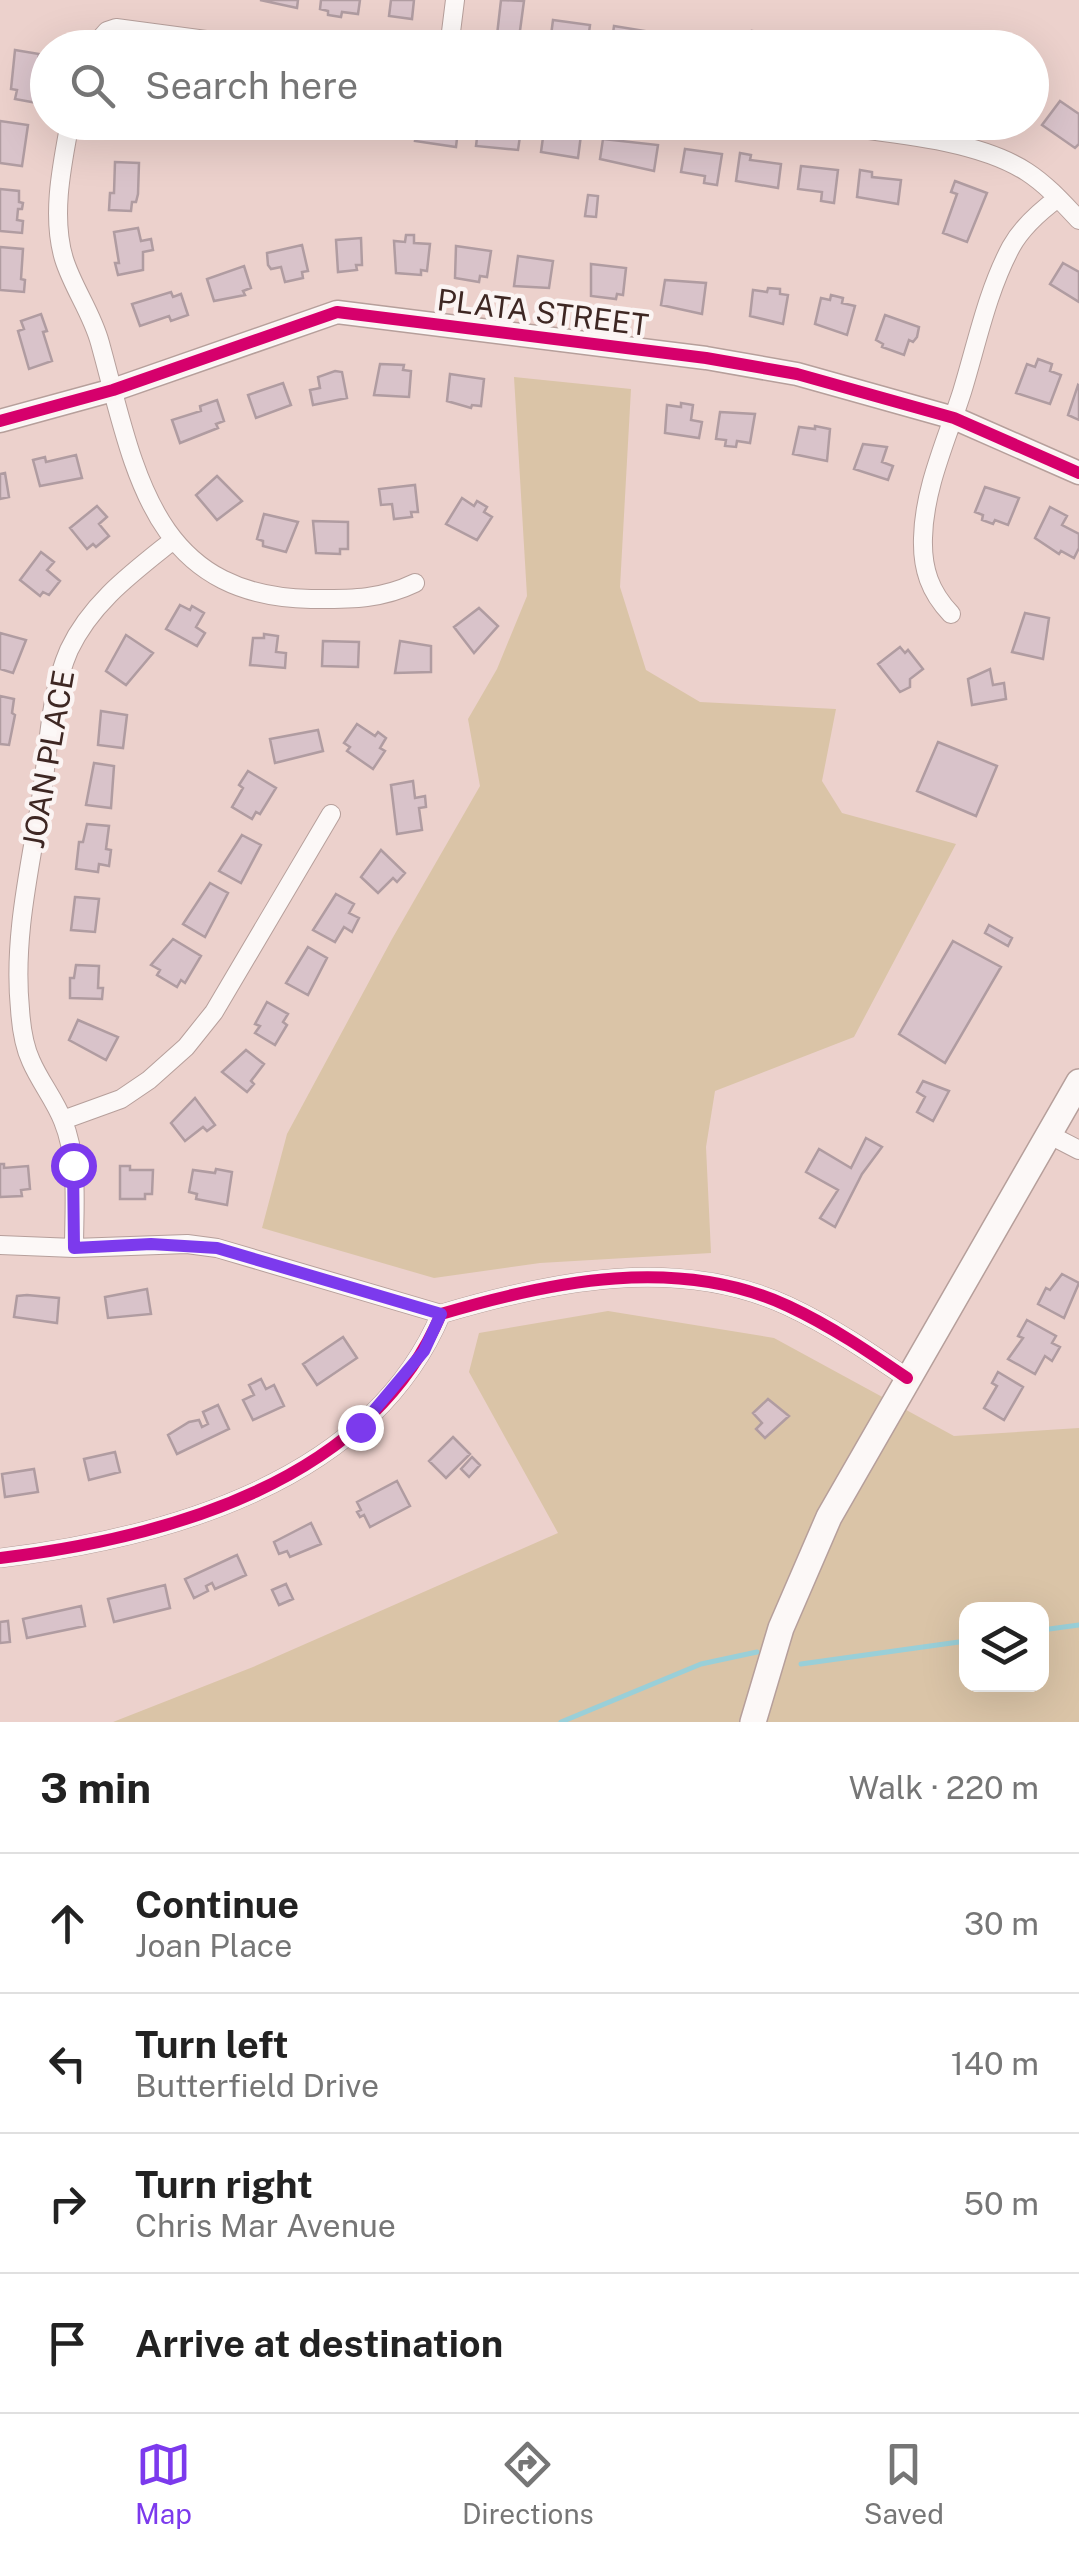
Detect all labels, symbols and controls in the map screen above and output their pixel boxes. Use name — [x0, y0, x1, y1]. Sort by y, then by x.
search box — [30, 30, 1049, 140]
icon: search — [65, 58, 120, 113]
text: Search here — [145, 63, 358, 108]
street label: PLATA STREET — [435, 281, 651, 343]
street label: JOAN PLACE — [15, 667, 81, 851]
route start — [51, 1143, 97, 1189]
route end — [338, 1405, 384, 1451]
map controls — [959, 1602, 1049, 1692]
button: layers — [959, 1602, 1049, 1692]
text: 3 min — [40, 1763, 151, 1812]
text: Walk · 220 m — [849, 1769, 1039, 1806]
text: Continue — [135, 1882, 299, 1927]
icon: ahead — [40, 1896, 95, 1951]
text: 30 m — [964, 1905, 1039, 1942]
text: Joan Place — [135, 1927, 292, 1964]
text: Turn left — [135, 2022, 289, 2067]
icon: left — [40, 2036, 95, 2091]
text: 140 m — [951, 2045, 1039, 2082]
text: Butterfield Drive — [135, 2067, 379, 2104]
text: Turn right — [135, 2162, 313, 2207]
icon: right — [40, 2176, 95, 2231]
text: 50 m — [963, 2185, 1039, 2222]
text: Chris Mar Avenue — [135, 2207, 396, 2244]
icon: arrive — [40, 2316, 95, 2371]
text: Arrive at destination — [135, 2321, 503, 2366]
tab: Map — [135, 2437, 192, 2530]
tab: Directions — [462, 2437, 594, 2530]
tab: Saved — [864, 2437, 944, 2530]

